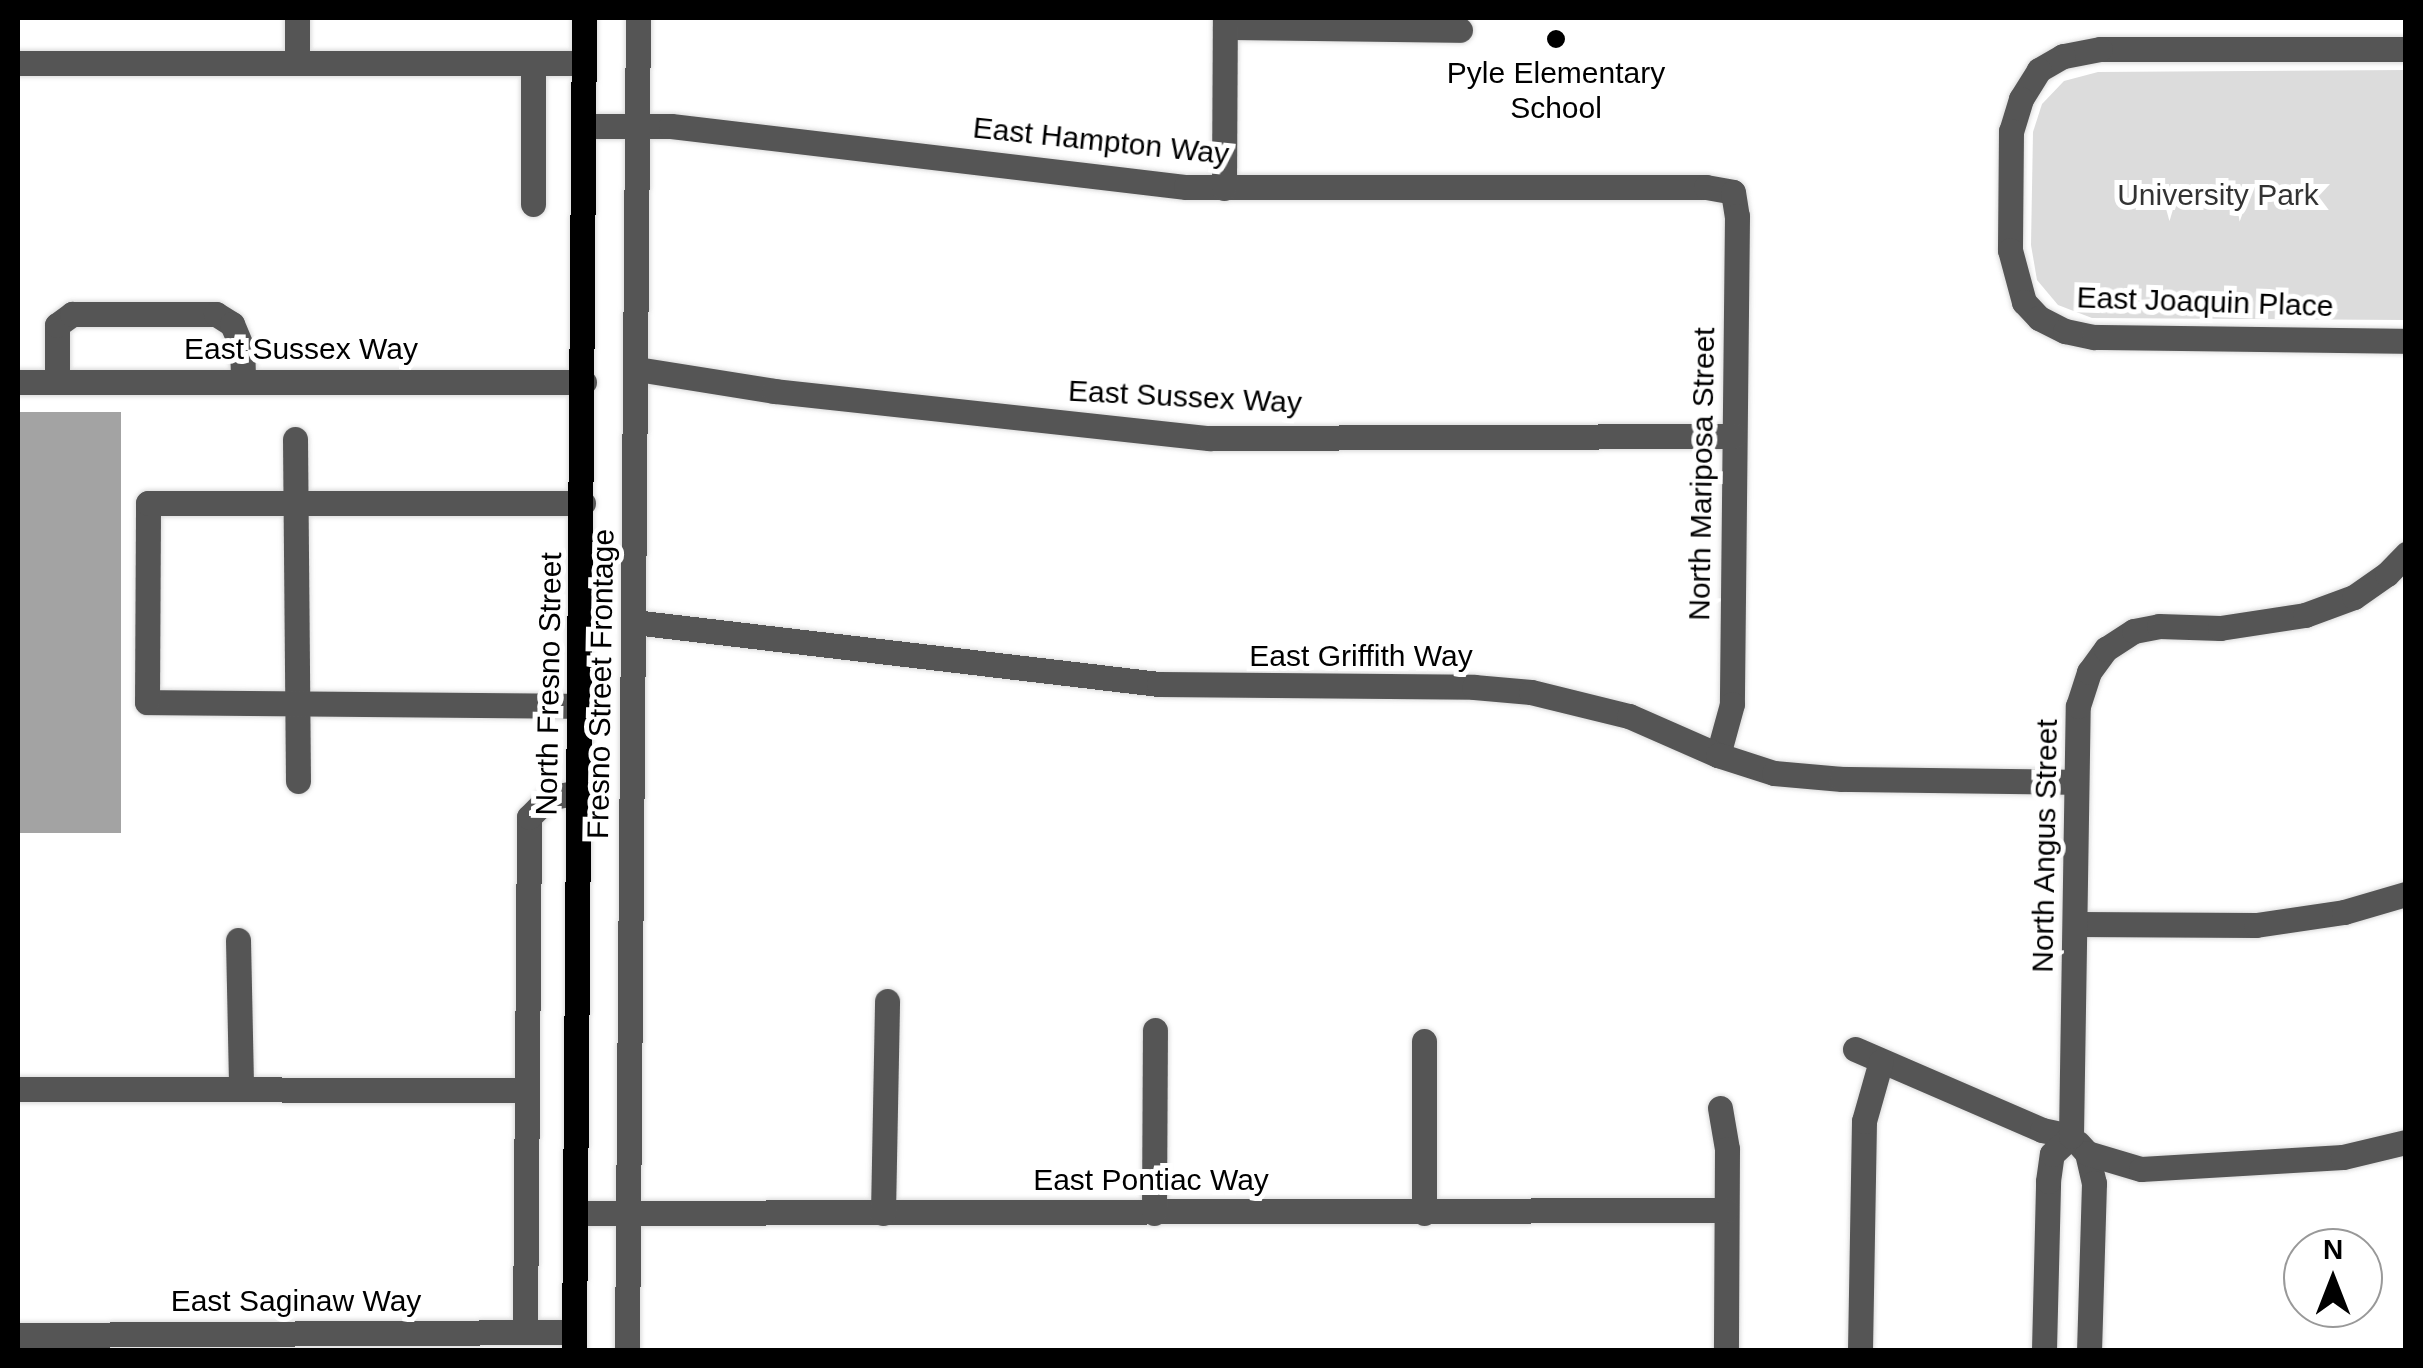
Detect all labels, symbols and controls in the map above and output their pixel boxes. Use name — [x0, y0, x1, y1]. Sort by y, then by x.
marker: Pyle Elementary School — [1545, 28, 1567, 50]
place label: Pyle Elementary School — [1447, 55, 1665, 126]
street label: East Hampton Way — [971, 110, 1231, 172]
park label: University Park — [2117, 177, 2319, 213]
street label: East Joaquin Place — [2076, 280, 2334, 324]
street label: North Mariposa Street — [1681, 327, 1723, 621]
street label: East Sussex Way — [184, 331, 418, 367]
street label: East Sussex Way — [1067, 373, 1303, 421]
street label: Fresno Street Frontage — [580, 529, 622, 839]
street label: North Fresno Street — [529, 552, 569, 816]
street label: East Griffith Way — [1249, 638, 1473, 674]
street label: North Angus Street — [2025, 718, 2065, 974]
street label: East Pontiac Way — [1033, 1162, 1269, 1198]
north arrow — [2283, 1228, 2383, 1328]
text: N — [2323, 1234, 2343, 1265]
street label: East Saginaw Way — [171, 1283, 421, 1319]

